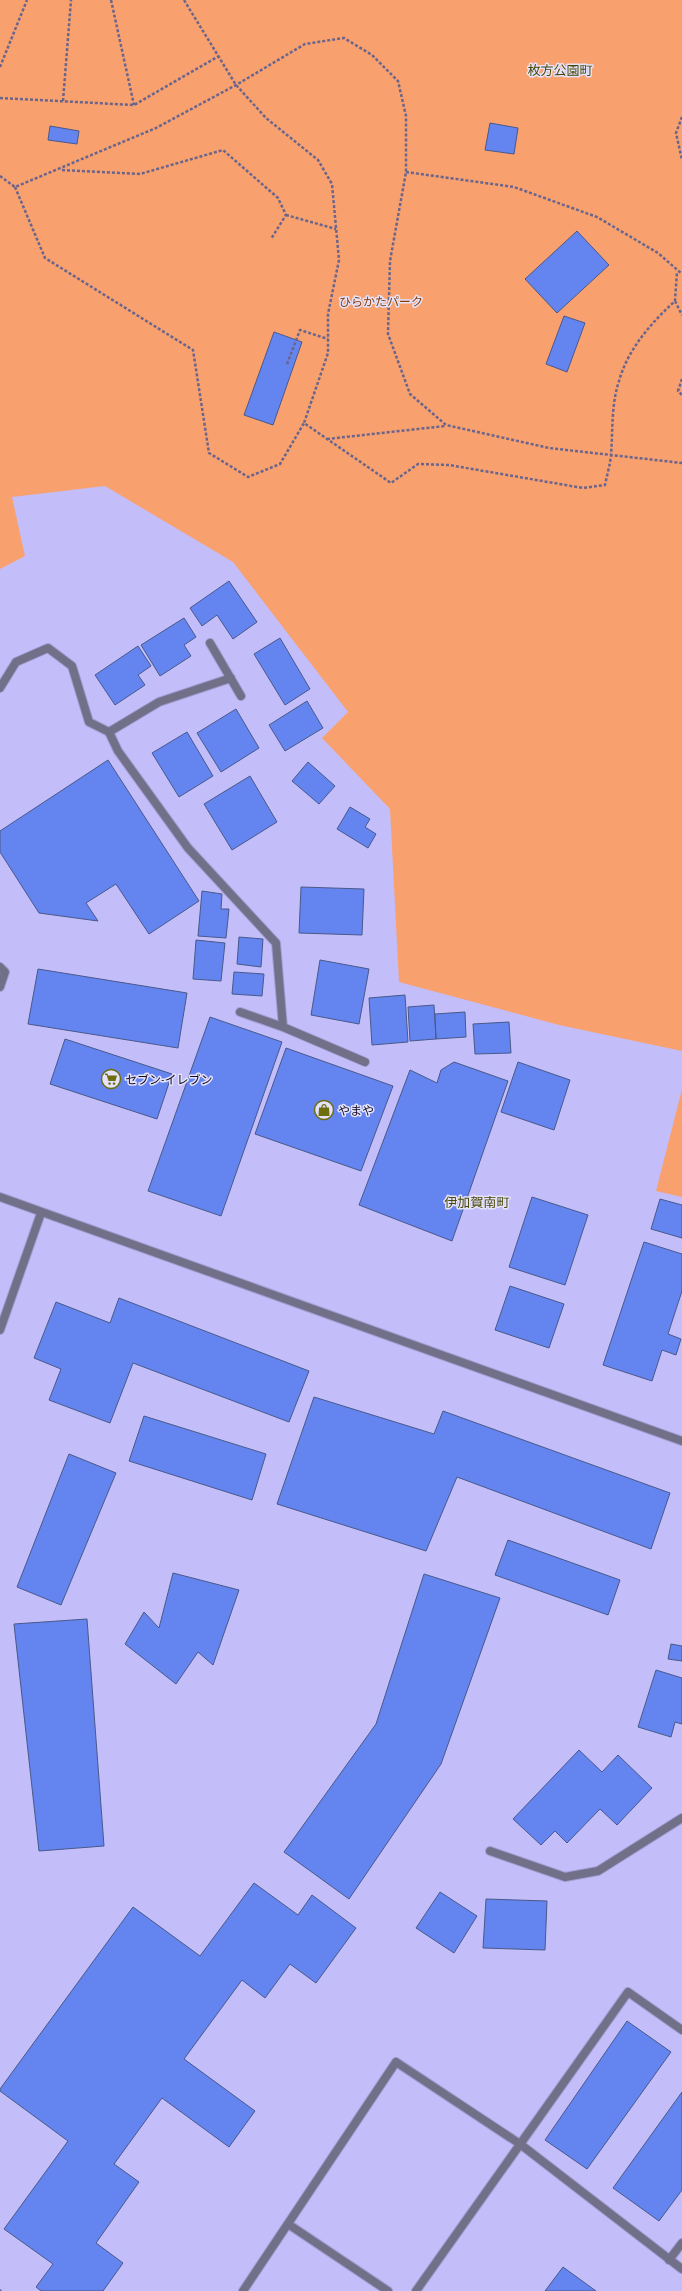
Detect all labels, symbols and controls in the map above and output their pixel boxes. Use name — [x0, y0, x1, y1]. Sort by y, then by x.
district label: 枚方公園町 — [527, 62, 593, 79]
park label: ひらかたパーク — [339, 294, 423, 309]
supermarket icon: セブン-イレブン — [100, 1068, 122, 1090]
place label: セブン-イレブン — [125, 1072, 213, 1087]
shop icon: やまや — [313, 1099, 335, 1121]
place label: やまや — [338, 1103, 374, 1118]
district label: 伊加賀南町 — [444, 1194, 510, 1211]

